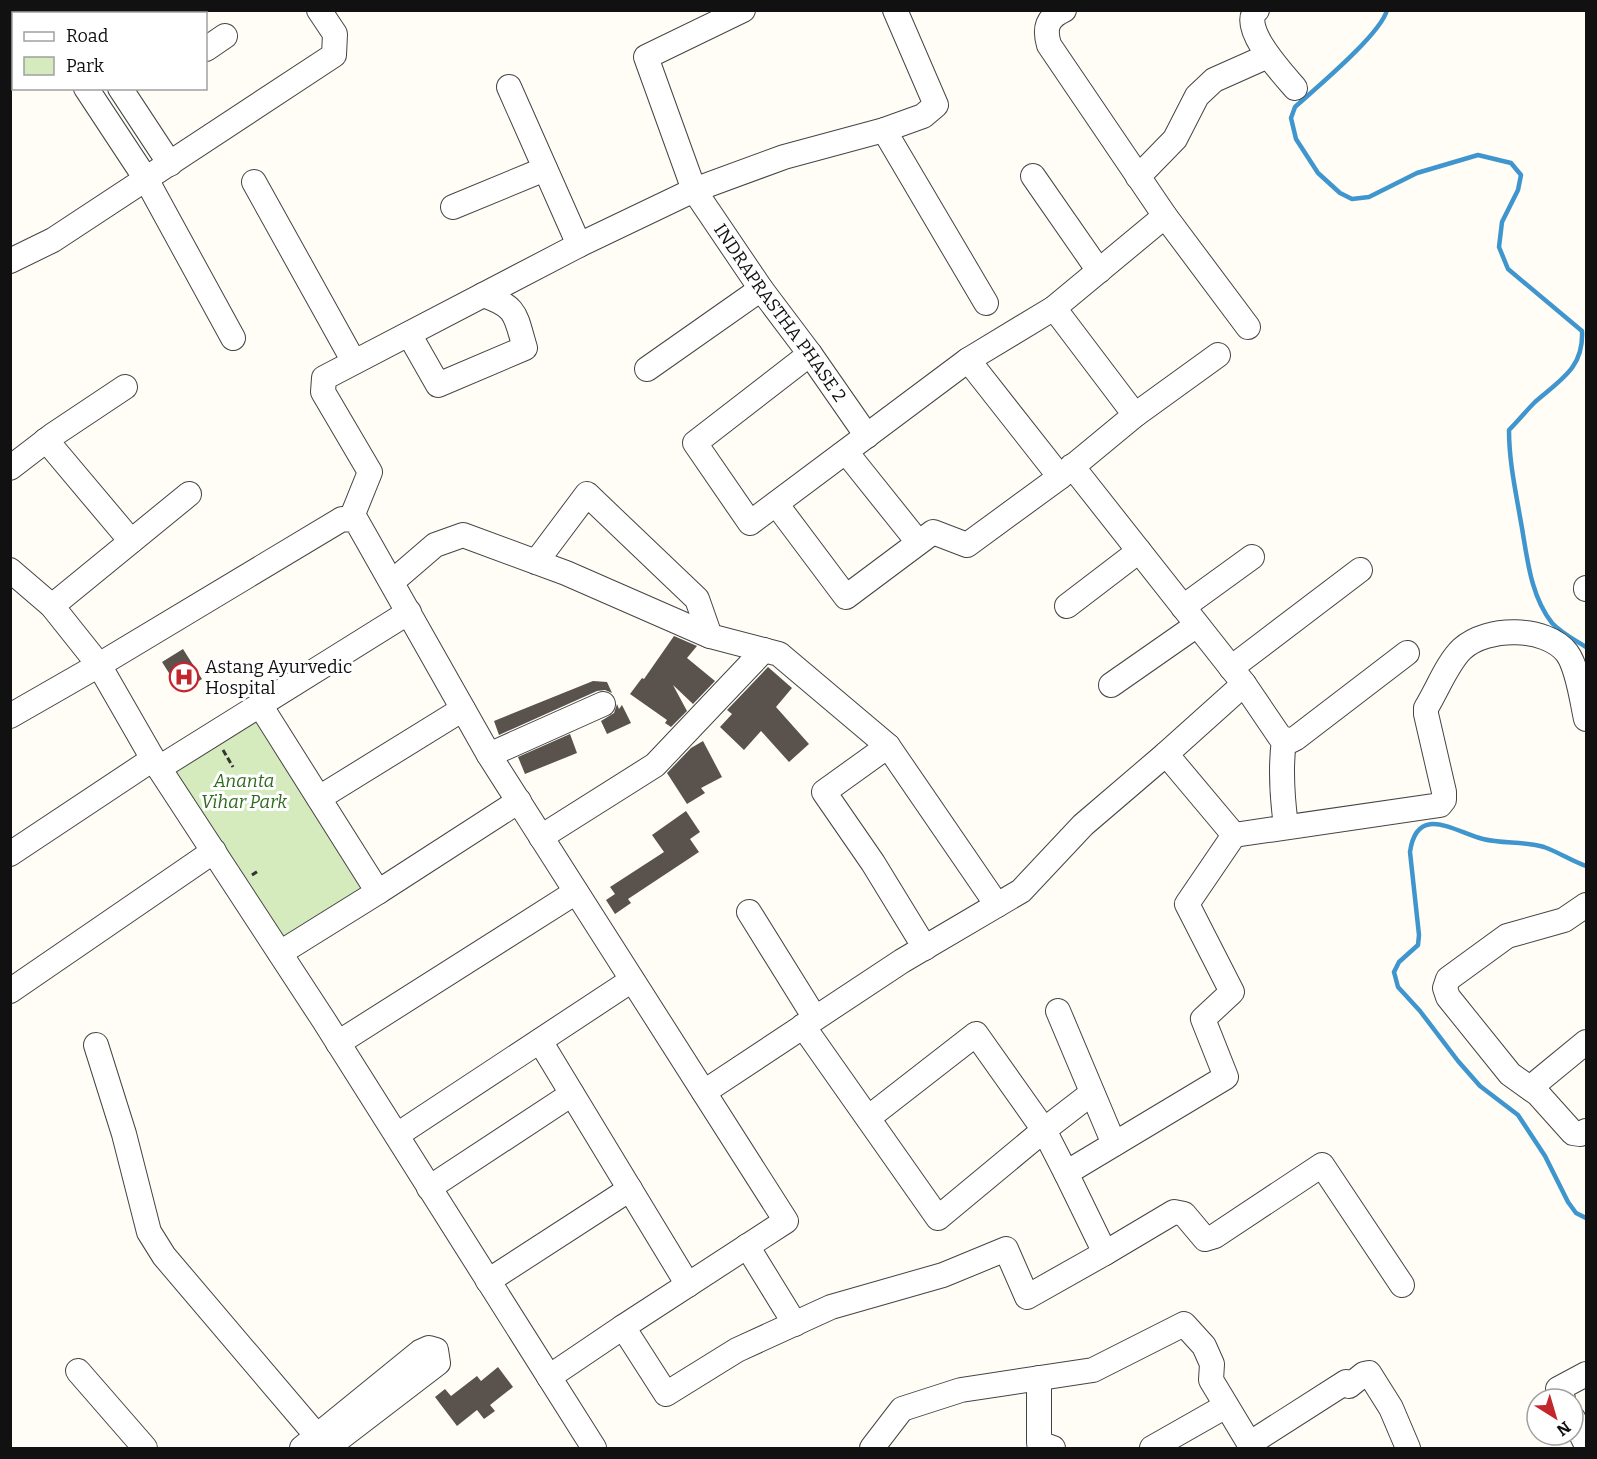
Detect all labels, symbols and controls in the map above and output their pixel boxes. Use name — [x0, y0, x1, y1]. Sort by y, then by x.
legend — [12, 12, 207, 90]
text: Road — [66, 25, 109, 47]
text: Park — [66, 55, 105, 77]
street label: INDRAPRASTHA PHASE 2 — [709, 219, 851, 406]
place label: Astang Ayurvedic Hospital — [205, 656, 352, 699]
hospital icon: Astang Ayurvedic Hospital — [168, 661, 200, 693]
park label: Ananta Vihar Park — [201, 770, 287, 813]
north arrow — [1525, 1387, 1585, 1447]
text: N — [1553, 1417, 1574, 1440]

